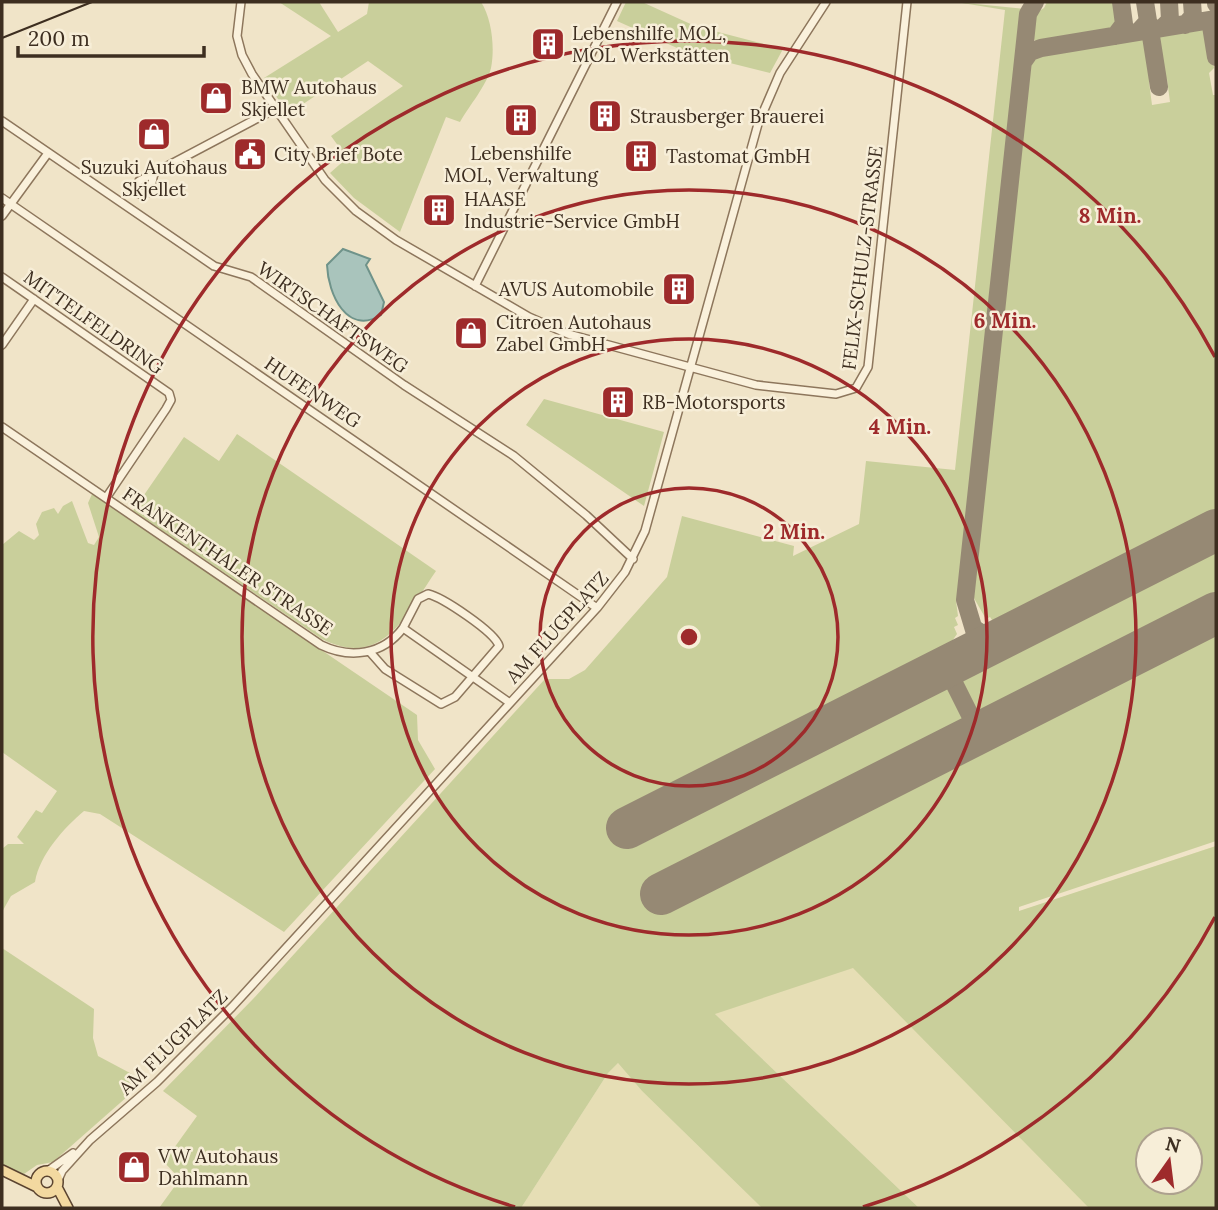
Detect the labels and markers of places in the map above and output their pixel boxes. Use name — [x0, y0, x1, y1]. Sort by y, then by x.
place label: Lebenshilfe MOL, MOL Werkstätten — [572, 21, 730, 67]
building icon: Lebenshilfe MOL, MOL Werkstätten — [529, 25, 567, 63]
place label: BMW Autohaus Skjellet — [241, 75, 377, 121]
shop icon: BMW Autohaus Skjellet — [197, 79, 235, 117]
building icon: Strausberger Brauerei — [586, 97, 624, 135]
building icon: Lebenshilfe MOL, Verwaltung — [502, 101, 540, 139]
place label: Strausberger Brauerei — [630, 104, 824, 128]
shop icon: Suzuki Autohaus Skjellet — [135, 115, 173, 153]
public building icon: City Brief Bote — [231, 135, 269, 173]
building icon: Tastomat GmbH — [622, 137, 660, 175]
place label: Lebenshilfe MOL, Verwaltung — [444, 141, 599, 187]
place label: City Brief Bote — [274, 142, 403, 166]
place label: Tastomat GmbH — [666, 144, 811, 168]
place label: Suzuki Autohaus Skjellet — [81, 155, 227, 201]
place label: HAASE Industrie-Service GmbH — [464, 187, 680, 233]
building icon: HAASE Industrie-Service GmbH — [420, 191, 458, 229]
building icon: AVUS Automobile — [660, 270, 698, 308]
place label: AVUS Automobile — [498, 277, 654, 301]
place label: Citroen Autohaus Zabel GmbH — [496, 310, 651, 356]
shop icon: Citroen Autohaus Zabel GmbH — [452, 314, 490, 352]
building icon: RB-Motorsports — [599, 383, 637, 421]
place label: RB-Motorsports — [642, 390, 786, 414]
centre of rings — [677, 625, 701, 649]
place label: VW Autohaus Dahlmann — [157, 1144, 278, 1190]
shop icon: VW Autohaus Dahlmann — [115, 1148, 153, 1186]

